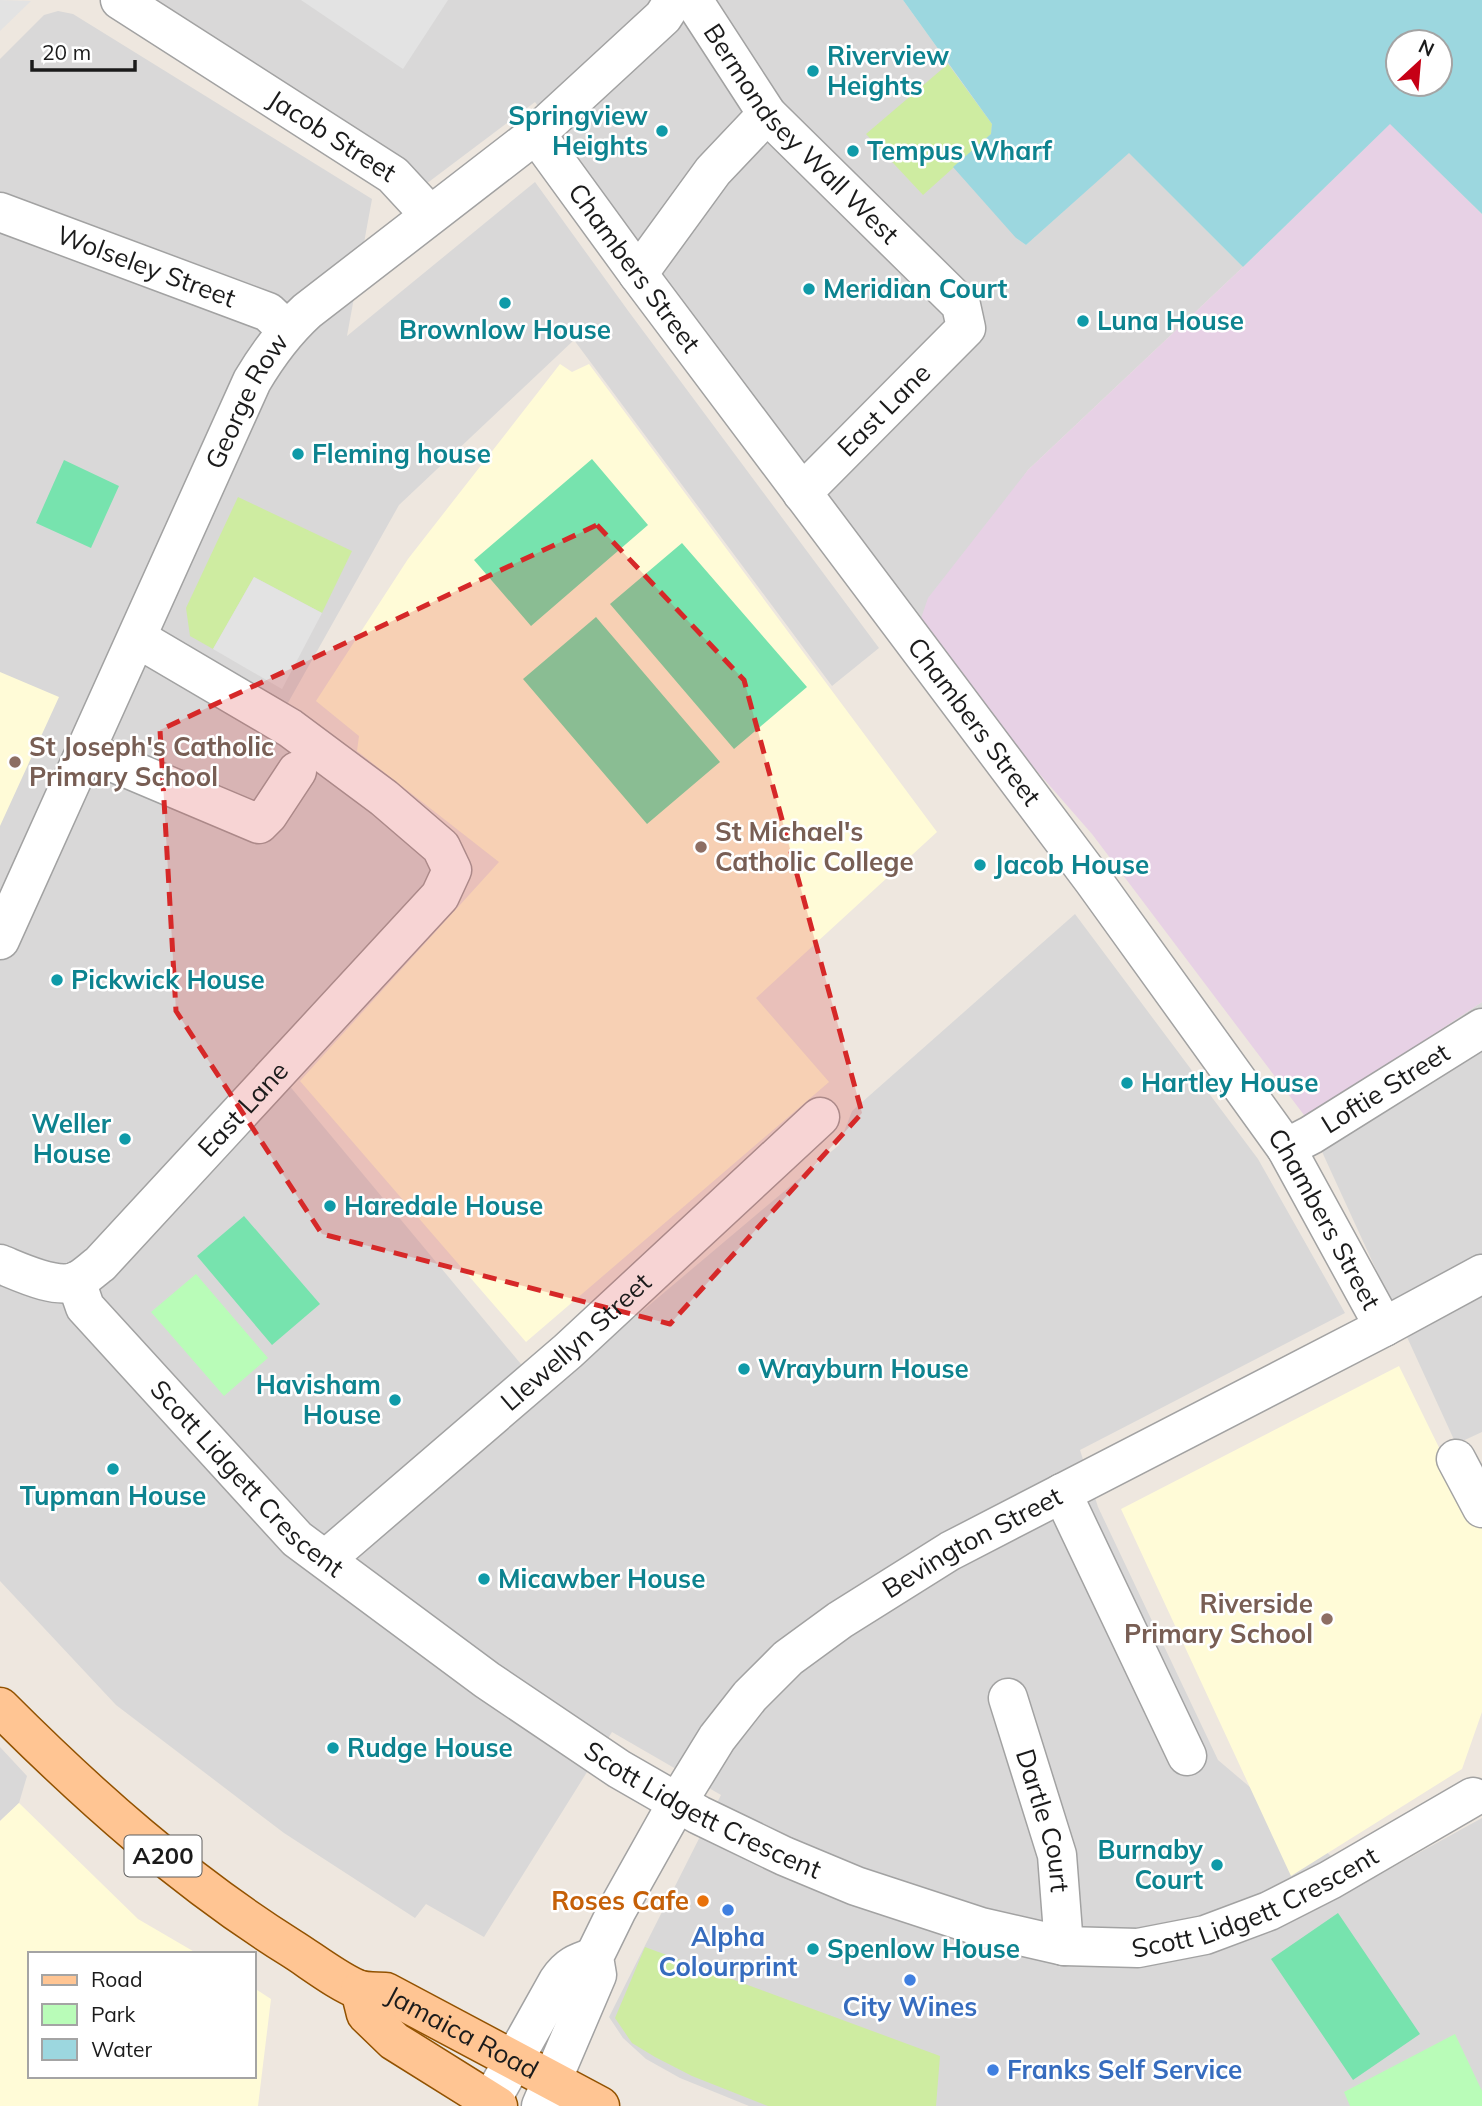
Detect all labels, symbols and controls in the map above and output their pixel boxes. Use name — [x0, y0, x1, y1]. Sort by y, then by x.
street label: Bermondsey Wall West — [697, 17, 906, 251]
scale bar — [32, 28, 135, 72]
north arrow — [1384, 28, 1454, 98]
text: N — [1415, 34, 1438, 62]
text: 20 m — [42, 39, 91, 65]
place label: Riverview Heights — [827, 39, 949, 102]
marker: Riverview Heights — [805, 63, 821, 79]
street label: Jacob Street — [262, 82, 403, 189]
place label: Springview Heights — [508, 99, 648, 162]
marker: Springview Heights — [654, 123, 670, 139]
place label: Tempus Wharf — [867, 134, 1052, 167]
marker: Tempus Wharf — [845, 143, 861, 159]
street label: Chambers Street — [561, 176, 708, 359]
street label: Wolseley Street — [52, 218, 240, 314]
place label: Meridian Court — [823, 272, 1007, 305]
marker: Meridian Court — [801, 281, 817, 297]
marker: Brownlow House — [497, 295, 513, 311]
place label: Luna House — [1097, 304, 1244, 337]
place label: Brownlow House — [399, 313, 611, 346]
marker: Luna House — [1075, 313, 1091, 329]
street label: George Row — [198, 326, 295, 474]
street label: East Lane — [830, 356, 937, 463]
place label: Fleming house — [312, 437, 491, 470]
marker: Fleming house — [290, 446, 306, 462]
street label: Chambers Street — [901, 631, 1048, 812]
place label: St Joseph's Catholic Primary School — [29, 730, 274, 793]
marker: St Joseph's Catholic Primary School — [7, 754, 23, 770]
place label: St Michael's Catholic College — [715, 815, 914, 878]
marker: St Michael's Catholic College — [693, 839, 709, 855]
place label: Jacob House — [994, 848, 1149, 881]
marker: Jacob House — [972, 857, 988, 873]
place label: Pickwick House — [71, 963, 265, 996]
marker: Pickwick House — [49, 972, 65, 988]
street label: Loftie Street — [1315, 1036, 1455, 1140]
street label: East Lane — [190, 1054, 295, 1164]
place label: Hartley House — [1141, 1066, 1318, 1099]
marker: Hartley House — [1119, 1075, 1135, 1091]
place label: Weller House — [31, 1107, 112, 1170]
street label: Chambers Street — [1261, 1122, 1388, 1315]
marker: Weller House — [117, 1131, 133, 1147]
place label: Haredale House — [344, 1189, 543, 1222]
marker: Haredale House — [322, 1198, 338, 1214]
street label: Llewellyn Street — [493, 1265, 658, 1418]
place label: Wrayburn House — [758, 1352, 969, 1385]
marker: Wrayburn House — [736, 1361, 752, 1377]
place label: Havisham House — [256, 1368, 381, 1431]
street label: Scott Lidgett Crescent — [144, 1373, 351, 1584]
marker: Havisham House — [387, 1392, 403, 1408]
marker: Tupman House — [105, 1461, 121, 1477]
place label: Tupman House — [20, 1479, 206, 1512]
street label: Bevington Street — [876, 1479, 1067, 1605]
place label: Micawber House — [498, 1562, 705, 1595]
marker: Micawber House — [476, 1571, 492, 1587]
place label: Riverside Primary School — [1124, 1587, 1313, 1650]
marker: Riverside Primary School — [1319, 1611, 1335, 1627]
place label: Rudge House — [347, 1731, 513, 1764]
street label: Scott Lidgett Crescent — [578, 1733, 826, 1886]
marker: Rudge House — [325, 1740, 341, 1756]
street label: Dartle Court — [1009, 1745, 1077, 1893]
place label: Burnaby Court — [1098, 1833, 1204, 1896]
road number: A200 — [124, 1836, 202, 1877]
street label: Scott Lidgett Crescent — [1129, 1839, 1384, 1965]
marker: Burnaby Court — [1209, 1857, 1225, 1873]
place label: Roses Cafe — [551, 1884, 689, 1917]
marker: Roses Cafe — [695, 1893, 711, 1909]
marker: Alpha Colourprint — [720, 1902, 736, 1918]
place label: Alpha Colourprint — [659, 1920, 798, 1983]
place label: Spenlow House — [827, 1932, 1020, 1965]
marker: Spenlow House — [805, 1941, 821, 1957]
legend — [28, 1952, 256, 2078]
text: Road — [91, 1966, 142, 1992]
marker: City Wines — [902, 1972, 918, 1988]
street label: Jamaica Road — [381, 1978, 544, 2086]
place label: City Wines — [843, 1990, 977, 2023]
text: Park — [91, 2001, 135, 2027]
text: Water — [91, 2036, 152, 2062]
place label: Franks Self Service — [1007, 2053, 1242, 2086]
marker: Franks Self Service — [985, 2062, 1001, 2078]

